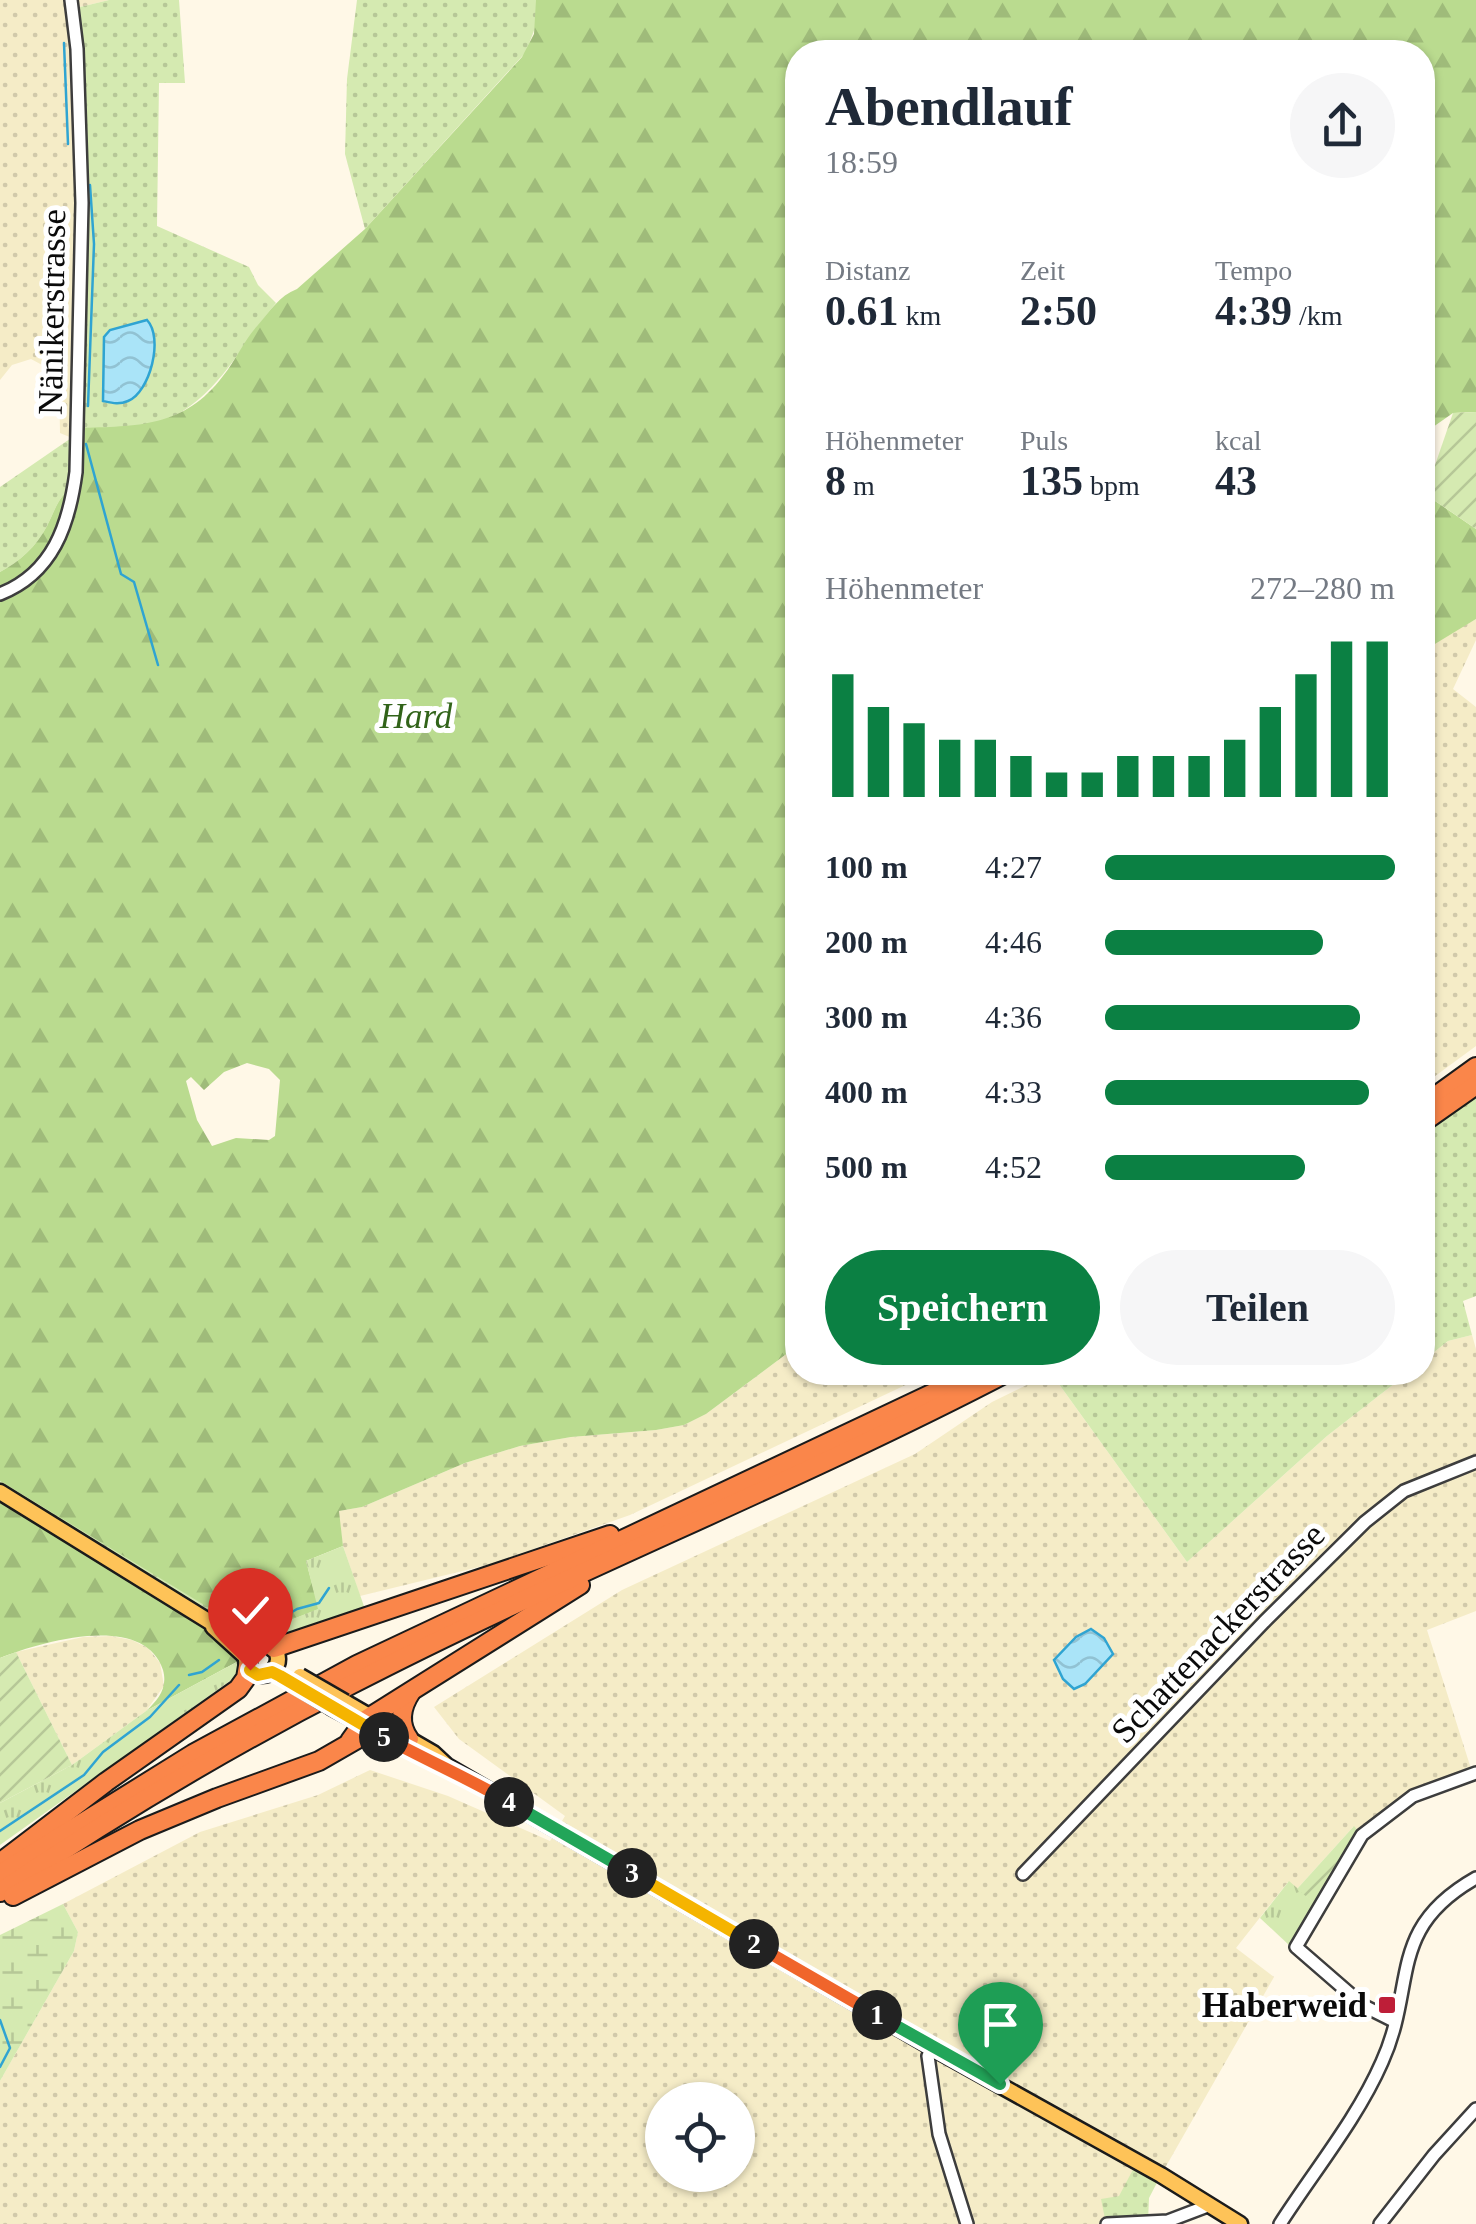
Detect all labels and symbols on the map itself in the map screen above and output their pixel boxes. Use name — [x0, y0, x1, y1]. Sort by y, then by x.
street label: Nänikerstrasse — [31, 209, 73, 415]
park label: Hard — [379, 697, 453, 736]
street label: Schattenackerstrasse — [1103, 1515, 1333, 1751]
pin — [208, 1568, 293, 1671]
pin: 5 — [359, 1712, 409, 1762]
pin: 4 — [484, 1777, 534, 1827]
pin: 3 — [607, 1848, 657, 1898]
pin: 2 — [729, 1919, 779, 1969]
pin — [958, 1982, 1043, 2085]
place label: Haberweid — [1202, 1986, 1368, 2025]
pin: 1 — [852, 1990, 902, 2040]
marker: Haberweid — [1376, 1994, 1398, 2016]

